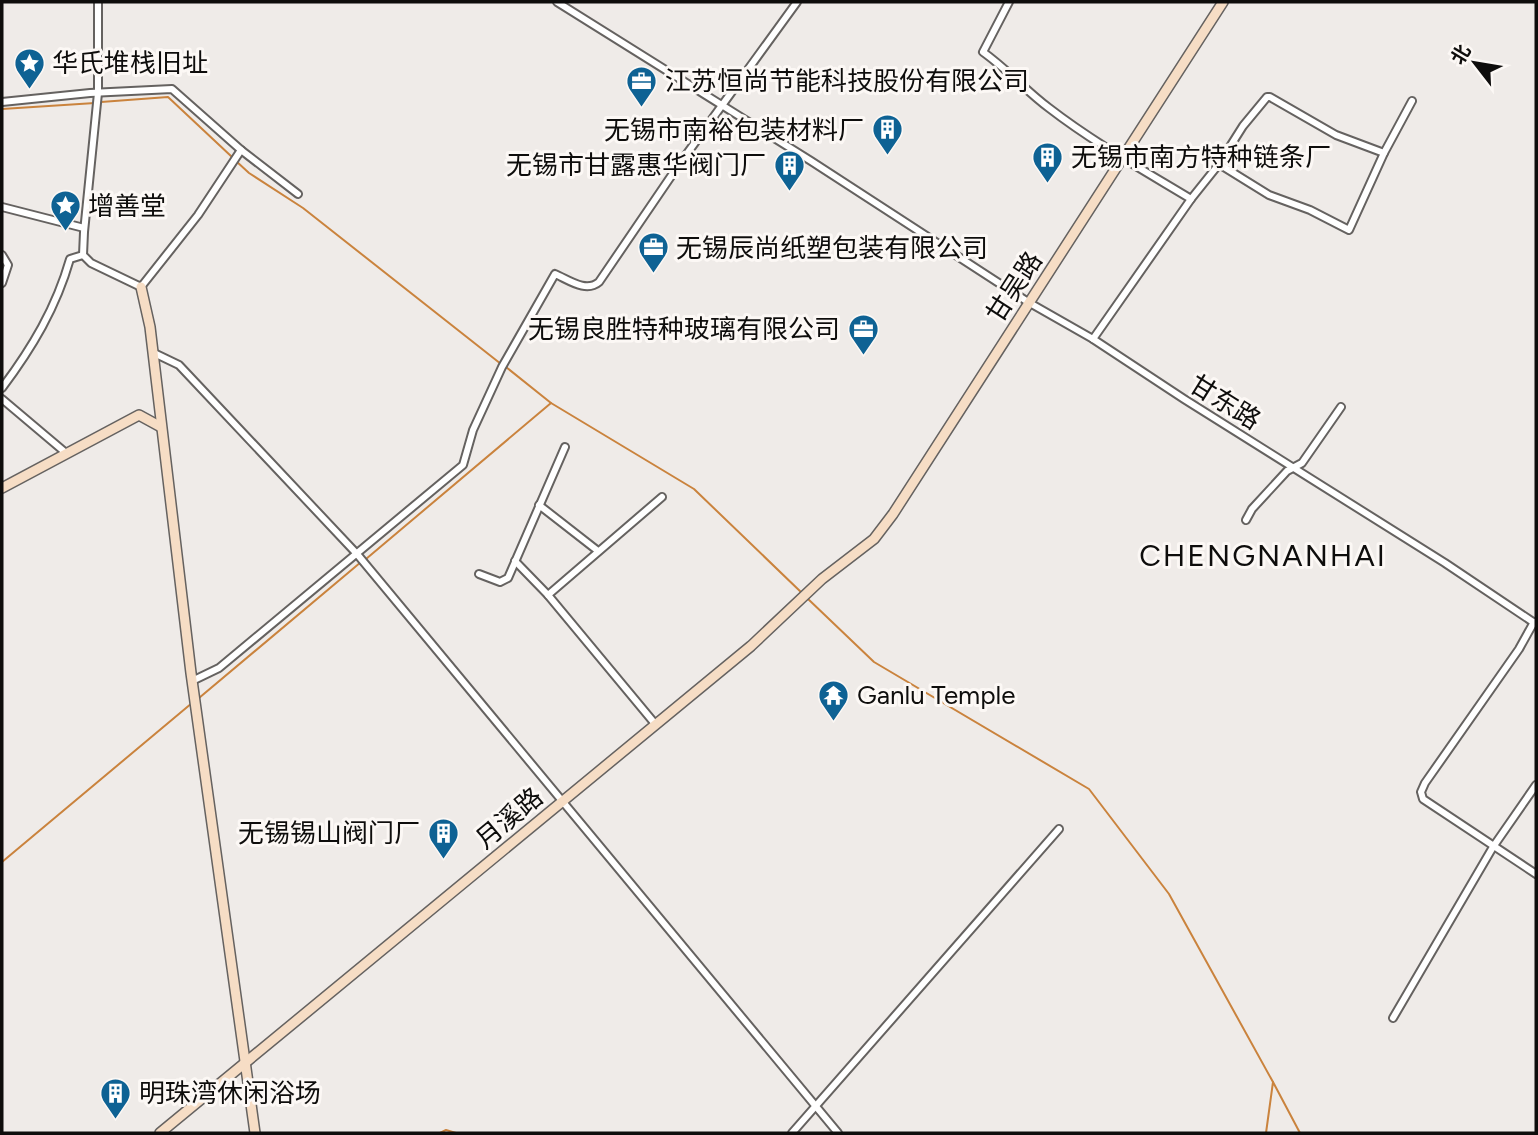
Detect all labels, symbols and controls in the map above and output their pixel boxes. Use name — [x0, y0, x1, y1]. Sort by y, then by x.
north arrow — [1440, 28, 1510, 98]
text: 北 — [1446, 40, 1476, 69]
place icon: 华氏堆栈旧址 — [12, 46, 46, 90]
place label: 华氏堆栈旧址 — [52, 47, 208, 79]
office icon: 江苏恒尚节能科技股份有限公司 — [625, 64, 659, 108]
place label: 江苏恒尚节能科技股份有限公司 — [665, 65, 1029, 97]
building icon: 无锡市南裕包装材料厂 — [870, 113, 904, 157]
place label: 无锡市南裕包装材料厂 — [604, 114, 864, 146]
building icon: 无锡市南方特种链条厂 — [1031, 140, 1065, 184]
place label: 无锡市南方特种链条厂 — [1071, 141, 1331, 173]
building icon: 无锡市甘露惠华阀门厂 — [772, 148, 806, 192]
place label: 无锡市甘露惠华阀门厂 — [506, 149, 766, 181]
place icon: 增善堂 — [48, 189, 82, 233]
place label: 增善堂 — [88, 190, 166, 222]
office icon: 无锡辰尚纸塑包装有限公司 — [636, 231, 670, 275]
place label: 无锡辰尚纸塑包装有限公司 — [676, 232, 988, 264]
street label: 甘吴路 — [979, 246, 1049, 328]
office icon: 无锡良胜特种玻璃有限公司 — [846, 312, 880, 356]
place label: 无锡良胜特种玻璃有限公司 — [528, 313, 840, 345]
street label: 甘东路 — [1183, 368, 1267, 436]
district label: CHENGNANHAI — [1139, 537, 1387, 574]
temple icon: Ganlu Temple — [817, 678, 851, 722]
place label: Ganlu Temple — [857, 679, 1016, 711]
street label: 月溪路 — [469, 781, 549, 855]
building icon: 无锡锡山阀门厂 — [426, 816, 460, 860]
place label: 无锡锡山阀门厂 — [238, 817, 420, 849]
building icon: 明珠湾休闲浴场 — [99, 1076, 133, 1120]
place label: 明珠湾休闲浴场 — [139, 1077, 321, 1109]

